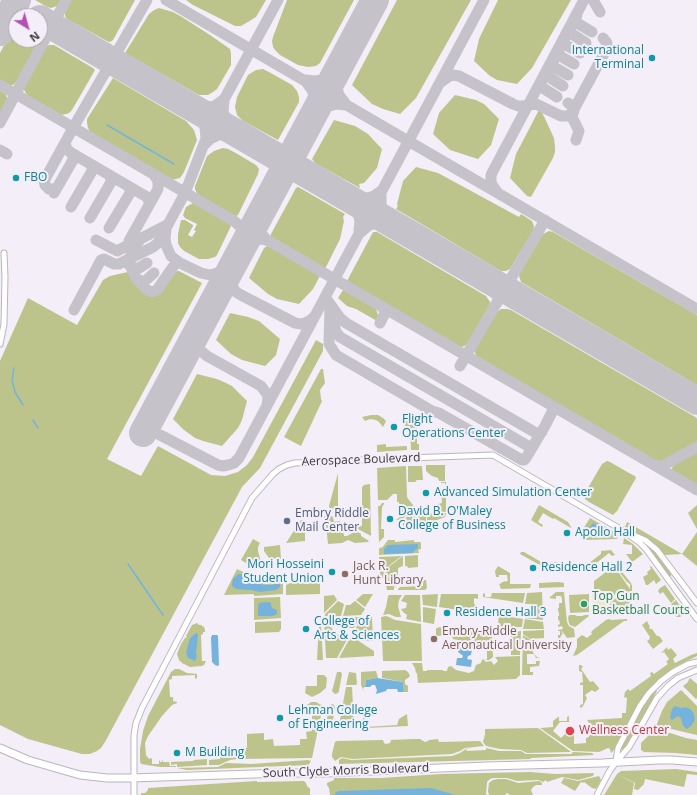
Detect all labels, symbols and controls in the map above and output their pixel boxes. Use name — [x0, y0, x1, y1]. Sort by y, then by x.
north arrow — [8, 8, 48, 48]
text: N — [27, 28, 43, 46]
place label: International Terminal — [572, 44, 644, 72]
marker: International Terminal — [647, 53, 657, 63]
place label: FBO — [24, 171, 47, 185]
marker: FBO — [11, 173, 21, 183]
place label: Flight Operations Center — [402, 413, 505, 441]
marker: Flight Operations Center — [389, 422, 399, 432]
street label: Aerospace Boulevard — [301, 451, 421, 469]
place label: Advanced Simulation Center — [434, 486, 592, 500]
marker: Advanced Simulation Center — [421, 488, 431, 498]
place label: David B. O'Maley College of Business — [398, 505, 506, 533]
place label: Embry Riddle Mail Center — [295, 507, 369, 535]
marker: David B. O'Maley College of Business — [385, 514, 395, 524]
marker: Embry Riddle Mail Center — [282, 516, 292, 526]
place label: Apollo Hall — [575, 526, 635, 540]
marker: Apollo Hall — [562, 528, 572, 538]
place label: Mori Hosseini Student Union — [243, 558, 324, 586]
place label: Jack R. Hunt Library — [353, 560, 423, 588]
place label: Residence Hall 2 — [541, 561, 632, 575]
marker: Residence Hall 2 — [528, 563, 538, 573]
marker: Mori Hosseini Student Union — [327, 567, 337, 577]
marker: Jack R. Hunt Library — [340, 569, 350, 579]
place label: Top Gun Basketball Courts — [592, 590, 690, 618]
marker: Top Gun Basketball Courts — [579, 599, 589, 609]
place label: Residence Hall 3 — [455, 606, 546, 620]
marker: Residence Hall 3 — [442, 608, 452, 618]
place label: College of Arts & Sciences — [314, 615, 399, 643]
marker: College of Arts & Sciences — [301, 624, 311, 634]
place label: Embry-Riddle Aeronautical University — [442, 625, 572, 653]
marker: Embry-Riddle Aeronautical University — [429, 634, 439, 644]
place label: Lehman College of Engineering — [288, 704, 377, 732]
marker: Lehman College of Engineering — [275, 713, 285, 723]
place label: Wellness Center — [579, 724, 669, 738]
marker: Wellness Center — [564, 725, 576, 737]
place label: M Building — [185, 746, 244, 760]
marker: M Building — [172, 748, 182, 758]
street label: South Clyde Morris Boulevard — [263, 761, 429, 781]

